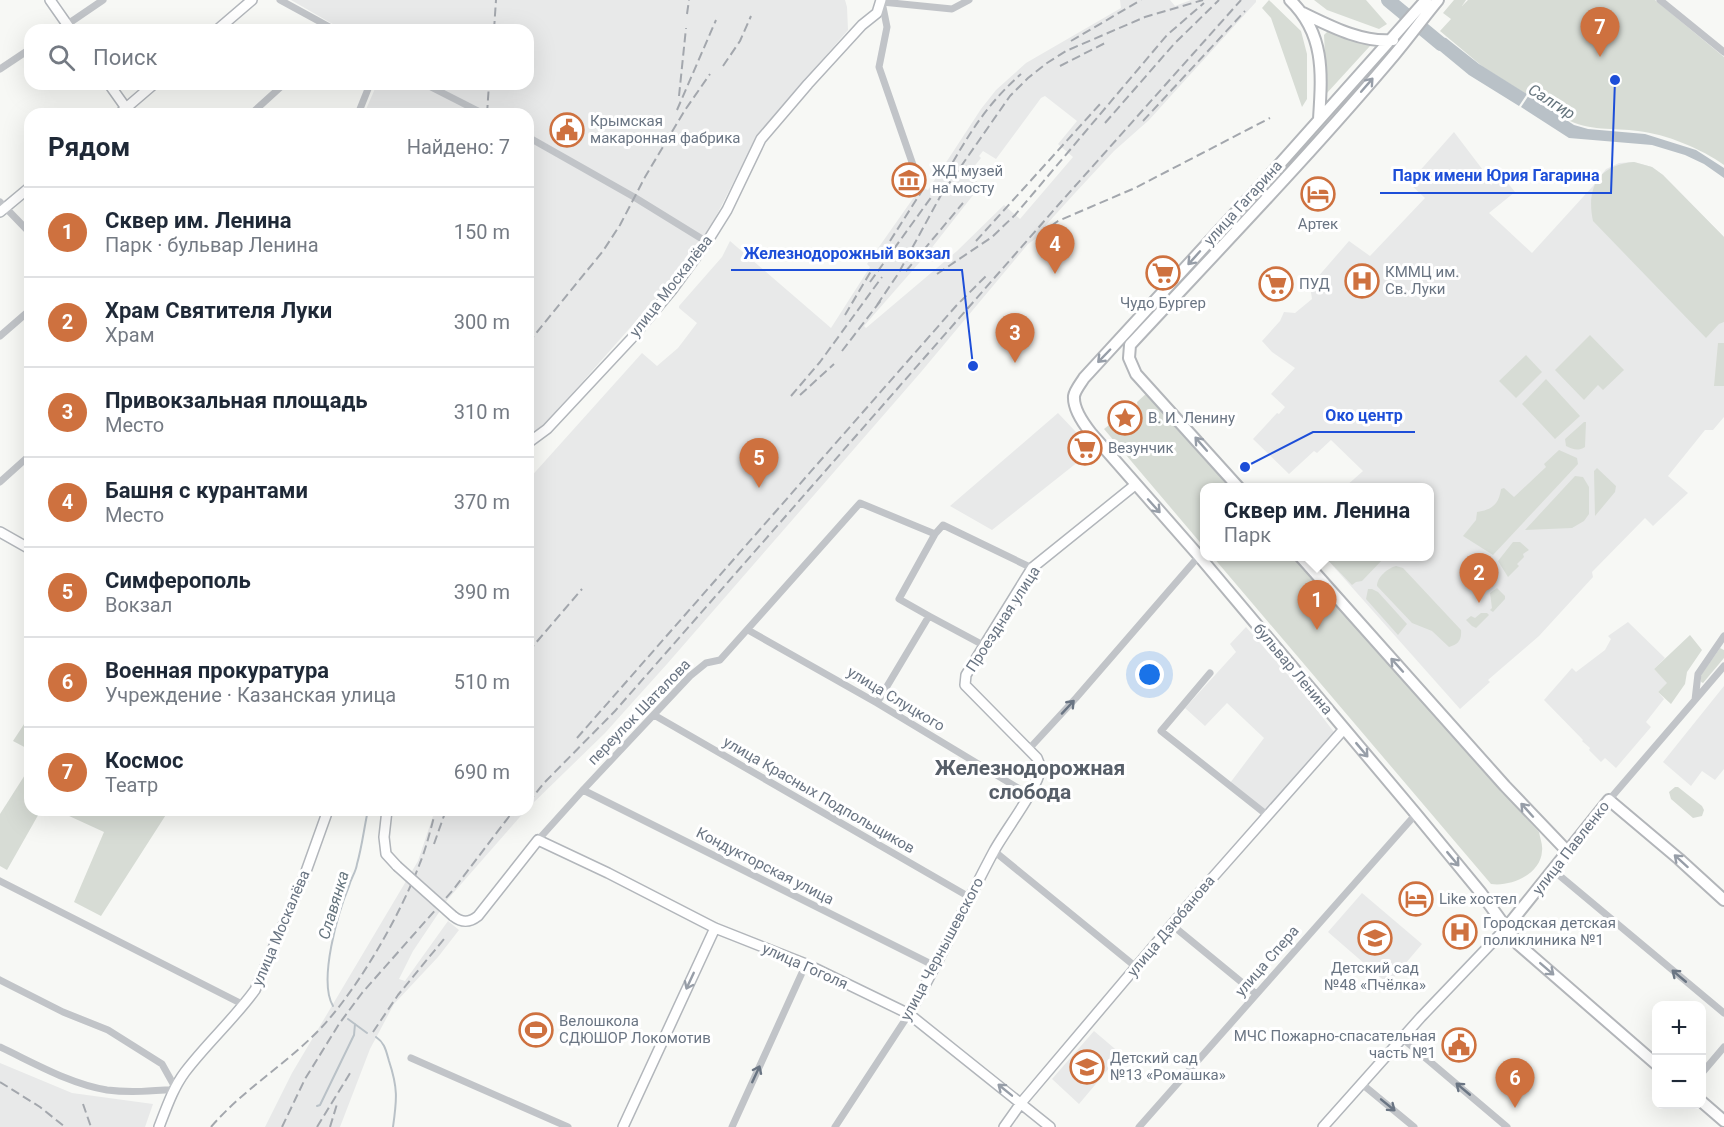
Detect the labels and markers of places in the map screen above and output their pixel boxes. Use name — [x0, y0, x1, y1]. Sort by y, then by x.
pin: 7 — [1580, 8, 1620, 57]
public building icon: Крымская макаронная фабрика — [549, 112, 585, 148]
place label: Крымская макаронная фабрика — [590, 112, 741, 147]
callout: Парк имени Юрия Гагарина — [1380, 159, 1611, 193]
museum icon: ЖД музей на мосту — [891, 162, 927, 198]
place label: ЖД музей на мосту — [932, 162, 1003, 197]
hotel icon: Артек — [1300, 176, 1336, 212]
place label: Артек — [1298, 215, 1338, 233]
pin: 4 — [1036, 224, 1074, 274]
callout: Железнодорожный вокзал — [731, 236, 962, 270]
supermarket icon: Чудо Бургер — [1145, 255, 1181, 291]
hospital icon: КММЦ им. Св. Луки — [1344, 263, 1380, 299]
place label: КММЦ им. Св. Луки — [1385, 263, 1459, 298]
supermarket icon: ПУД — [1258, 266, 1294, 302]
place label: ПУД — [1299, 275, 1330, 293]
place label: Чудо Бургер — [1120, 294, 1206, 312]
pin: 3 — [996, 314, 1034, 363]
callout: Око центр — [1313, 398, 1415, 432]
place icon: В. И. Ленину — [1107, 400, 1143, 436]
place label: В. И. Ленину — [1148, 409, 1235, 427]
supermarket icon: Везунчик — [1067, 430, 1103, 466]
pin: 5 — [740, 438, 778, 488]
place label: Везунчик — [1108, 439, 1174, 457]
pin: 2 — [1460, 554, 1498, 603]
pin: 1 — [1298, 580, 1336, 630]
hotel icon: Like хостел — [1398, 881, 1434, 917]
place label: Like хостел — [1439, 890, 1517, 908]
hospital icon: Городская детская поликлиника №1 — [1442, 914, 1478, 950]
place label: Городская детская поликлиника №1 — [1483, 914, 1616, 949]
school or university icon: Детский сад №48 «Пчёлка» — [1357, 920, 1393, 956]
place label: Детский сад №48 «Пчёлка» — [1324, 959, 1426, 994]
sports icon: Велошкола СДЮШОР Локомотив — [518, 1012, 554, 1048]
place label: Велошкола СДЮШОР Локомотив — [559, 1012, 711, 1047]
place label: МЧС Пожарно-спасательная часть №1 — [1234, 1027, 1436, 1062]
public building icon: МЧС Пожарно-спасательная часть №1 — [1441, 1027, 1477, 1063]
school or university icon: Детский сад №13 «Ромашка» — [1069, 1049, 1105, 1085]
place label: Детский сад №13 «Ромашка» — [1110, 1049, 1226, 1084]
pin: 6 — [1496, 1058, 1534, 1108]

